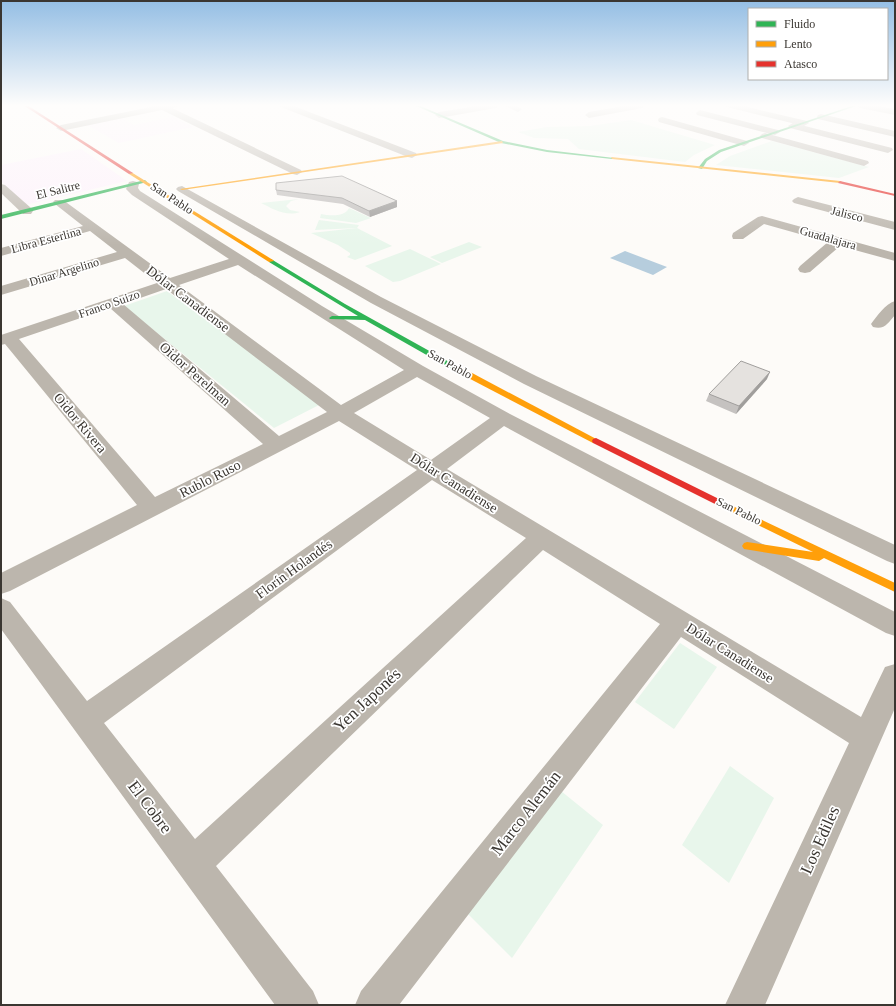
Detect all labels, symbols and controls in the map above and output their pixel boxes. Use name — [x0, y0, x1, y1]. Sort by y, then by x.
legend — [748, 8, 888, 80]
text: Fluido — [784, 17, 815, 31]
text: Lento — [784, 37, 812, 51]
text: Atasco — [784, 57, 817, 71]
street label: El Salitre — [34, 178, 82, 202]
street label: San Pablo — [148, 179, 196, 217]
street label: Jalisco — [829, 203, 865, 225]
street label: Guadalajara — [798, 223, 858, 253]
street label: Libra Esterlina — [10, 224, 83, 256]
street label: Dinar Argelino — [27, 255, 101, 289]
street label: Dólar Canadiense — [144, 263, 232, 335]
street label: Franco Suizo — [77, 287, 141, 321]
street label: Oidor Perelman — [156, 339, 234, 409]
street label: San Pablo — [425, 346, 475, 382]
street label: Oidor Rivera — [51, 390, 110, 457]
street label: Dólar Canadiense — [408, 450, 500, 516]
street label: Rublo Ruso — [177, 457, 243, 501]
street label: San Pablo — [714, 494, 764, 528]
street label: Florín Holandés — [253, 536, 335, 602]
street label: Dólar Canadiense — [684, 620, 776, 686]
street label: Yen Japonés — [330, 664, 404, 736]
street label: Marco Alemán — [487, 767, 565, 859]
street label: El Cobre — [124, 777, 176, 837]
street label: Los Ediles — [797, 803, 843, 877]

